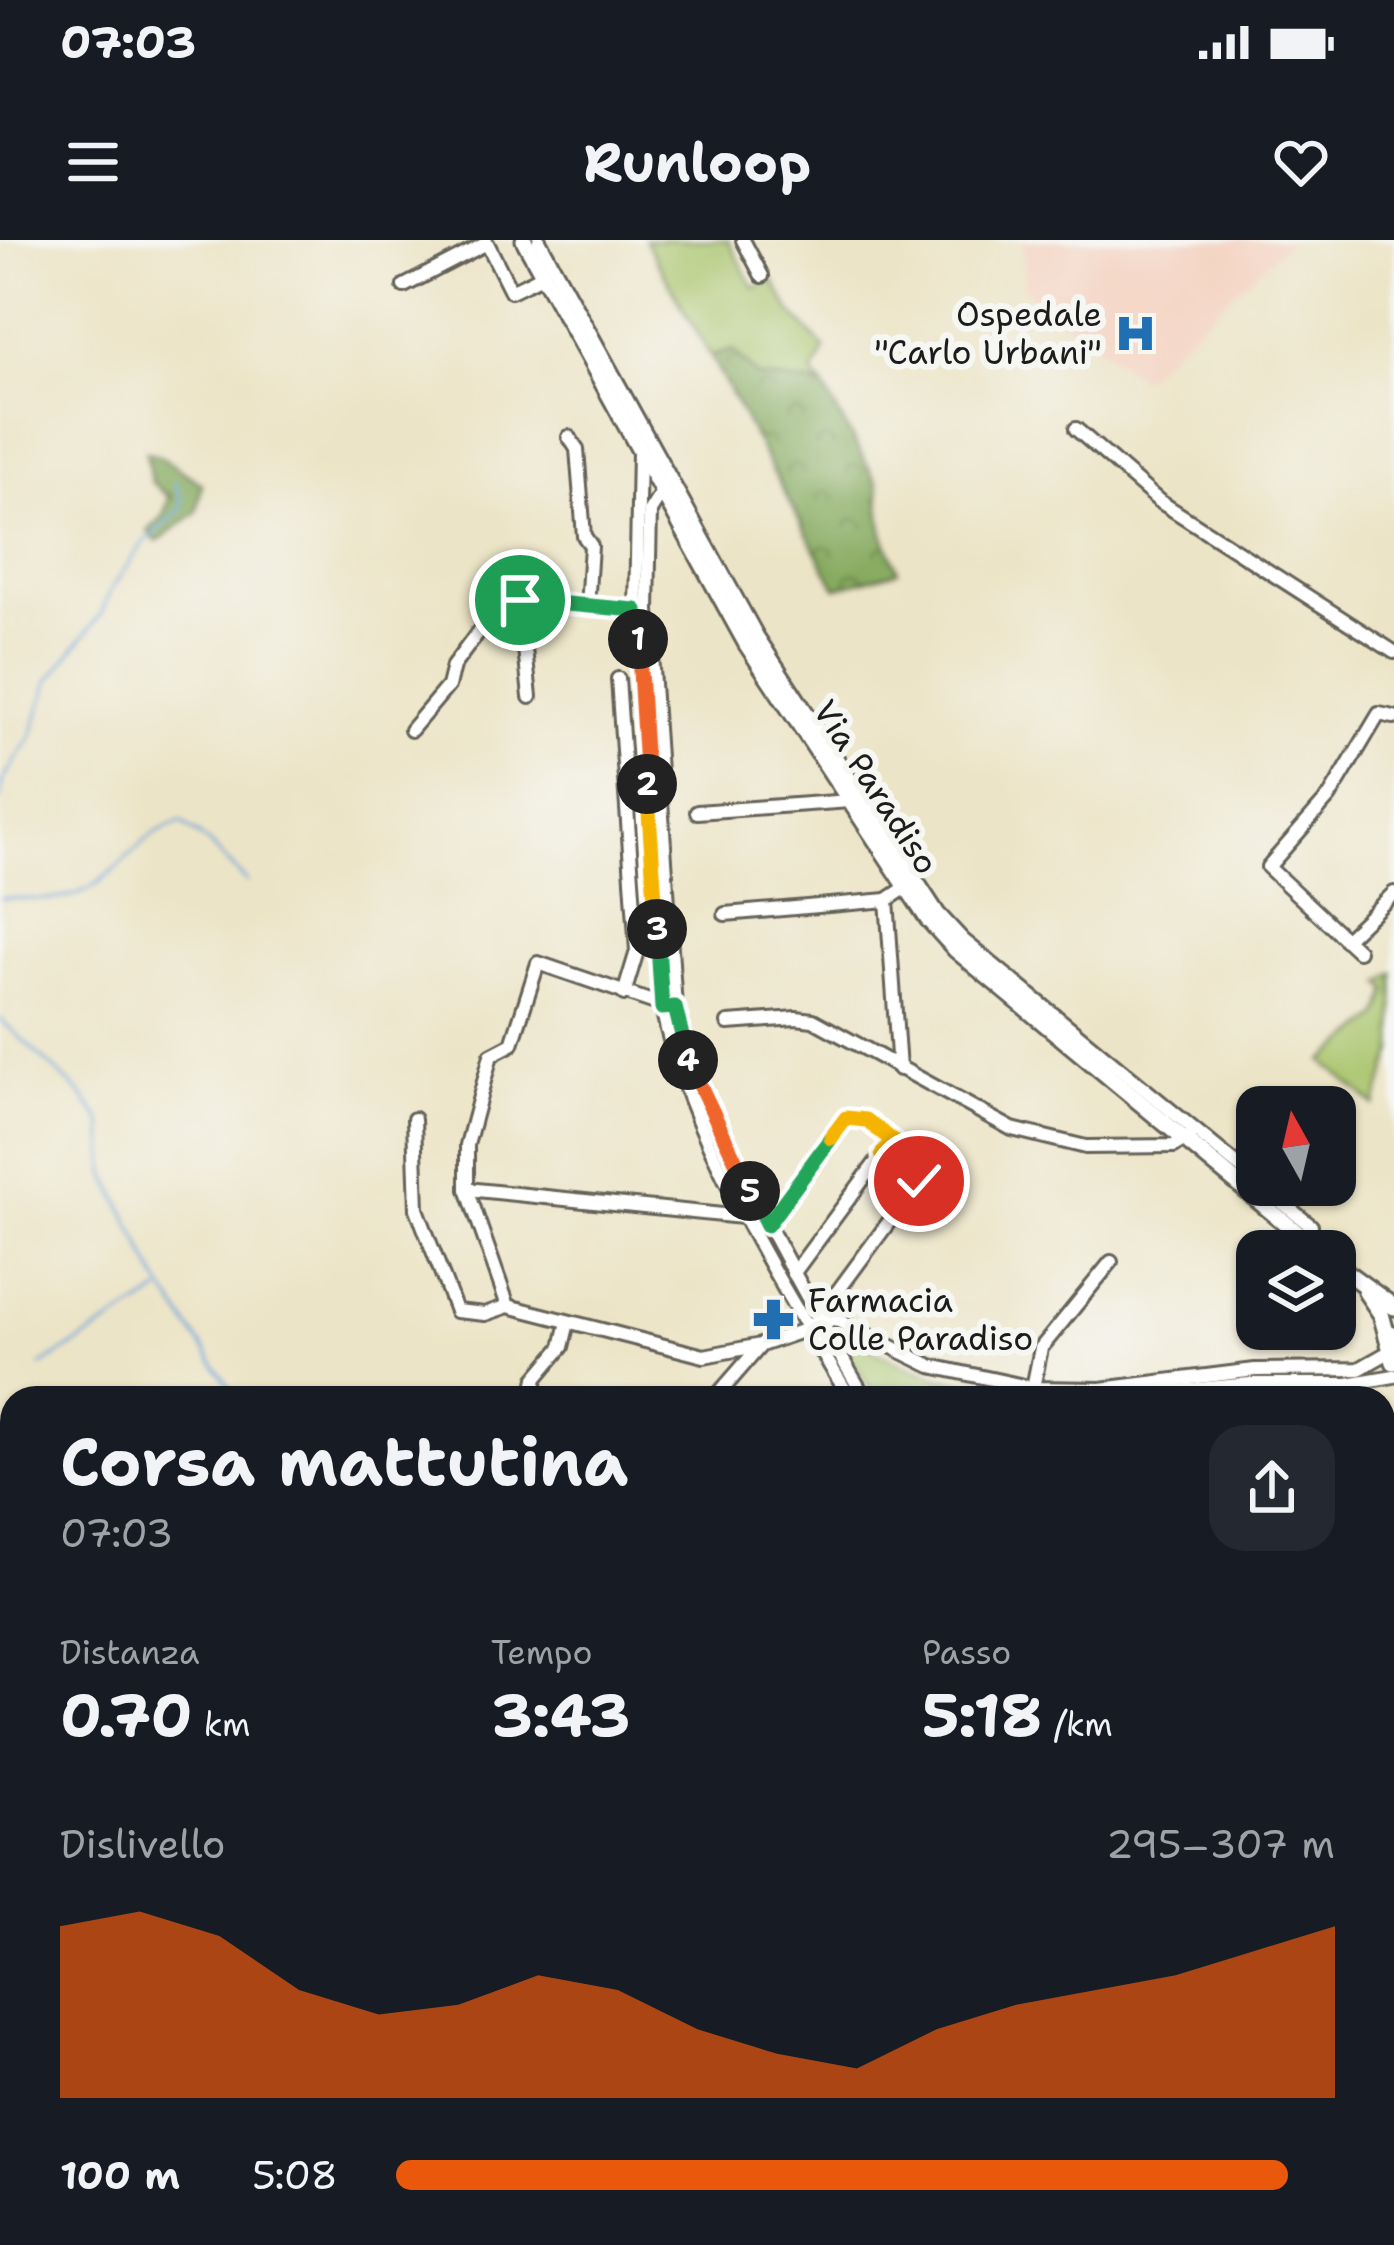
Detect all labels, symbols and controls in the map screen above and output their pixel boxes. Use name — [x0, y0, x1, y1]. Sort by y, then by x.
text: 07:03 — [60, 12, 196, 72]
text: Runloop — [583, 126, 811, 198]
icon: menu — [60, 129, 126, 195]
icon: heart — [1268, 129, 1334, 195]
place label: Ospedale "Carlo Urbani" — [874, 292, 1102, 375]
hospital icon: Ospedale "Carlo Urbani" — [1113, 310, 1159, 356]
pin — [469, 549, 571, 651]
icon: arrive — [487, 567, 553, 633]
pin: 1 — [608, 609, 668, 669]
text: 1 — [630, 616, 646, 661]
street label: Via Paradiso — [803, 691, 949, 883]
pin: 2 — [617, 754, 677, 814]
text: 2 — [635, 761, 659, 806]
pin: 3 — [627, 899, 687, 959]
text: 3 — [645, 906, 669, 951]
pin: 4 — [658, 1030, 718, 1090]
text: 4 — [676, 1037, 700, 1082]
north arrow — [1236, 1086, 1356, 1206]
map controls — [1236, 1086, 1356, 1350]
pin — [868, 1130, 970, 1232]
icon: check — [886, 1148, 952, 1214]
pin: 5 — [720, 1161, 780, 1221]
text: 5 — [740, 1168, 760, 1213]
button: layers — [1236, 1230, 1356, 1350]
place label: Farmacia Colle Paradiso — [808, 1278, 1033, 1361]
pharmacy icon: Farmacia Colle Paradiso — [751, 1296, 797, 1342]
text: Corsa mattutina — [60, 1418, 628, 1506]
button: share — [1209, 1425, 1335, 1551]
text: 07:03 — [60, 1507, 173, 1559]
text: Distanza — [60, 1630, 200, 1675]
text: Tempo — [491, 1630, 593, 1675]
text: Passo — [922, 1630, 1011, 1675]
text: 0.70 — [60, 1675, 193, 1755]
text: 3:43 — [491, 1675, 631, 1755]
text: 5:18 — [922, 1675, 1043, 1755]
text: km — [193, 1702, 251, 1747]
text: /km — [1043, 1702, 1113, 1747]
text: Dislivello — [60, 1818, 225, 1870]
text: 295–307 m — [1106, 1818, 1335, 1870]
text: 100 m — [60, 2149, 180, 2201]
text: 5:08 — [252, 2149, 338, 2201]

